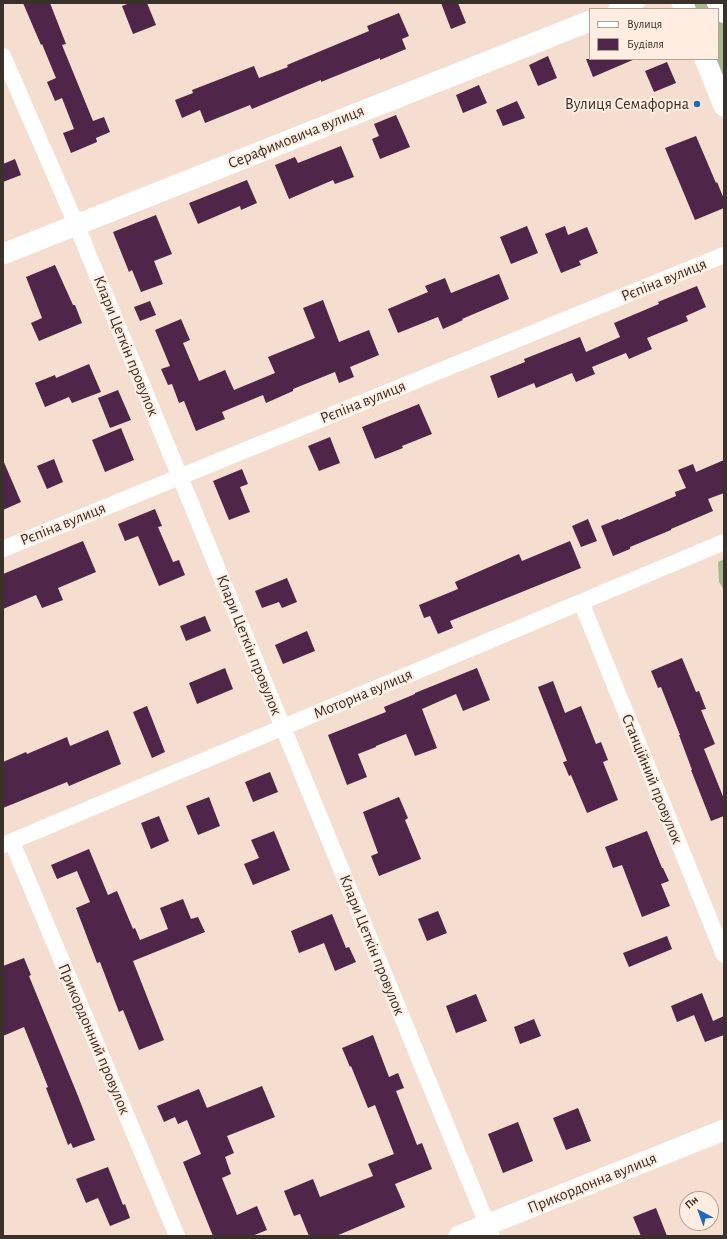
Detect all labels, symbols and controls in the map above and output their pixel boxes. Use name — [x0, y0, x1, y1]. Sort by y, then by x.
legend — [589, 8, 719, 60]
text: Вулиця — [627, 18, 662, 30]
text: Будівля — [627, 38, 664, 50]
place label: Вулиця Семафорна — [565, 94, 689, 114]
marker: Вулиця Семафорна — [692, 99, 702, 109]
street label: Серафимовича вулиця — [225, 101, 367, 173]
street label: Рєпіна вулиця — [618, 254, 710, 306]
street label: Клари Цеткін провулок — [89, 273, 163, 419]
street label: Рєпіна вулиця — [317, 376, 409, 428]
street label: Рєпіна вулиця — [17, 498, 109, 550]
street label: Клари Цеткін провулок — [212, 572, 286, 718]
street label: Моторна вулиця — [311, 665, 415, 723]
street label: Станційний провулок — [617, 711, 687, 847]
street label: Клари Цеткін провулок — [335, 872, 409, 1018]
street label: Прикордонний провулок — [54, 961, 134, 1117]
street label: Прикордонна вулиця — [525, 1148, 659, 1218]
north arrow — [679, 1191, 719, 1231]
text: Пн — [683, 1194, 700, 1211]

